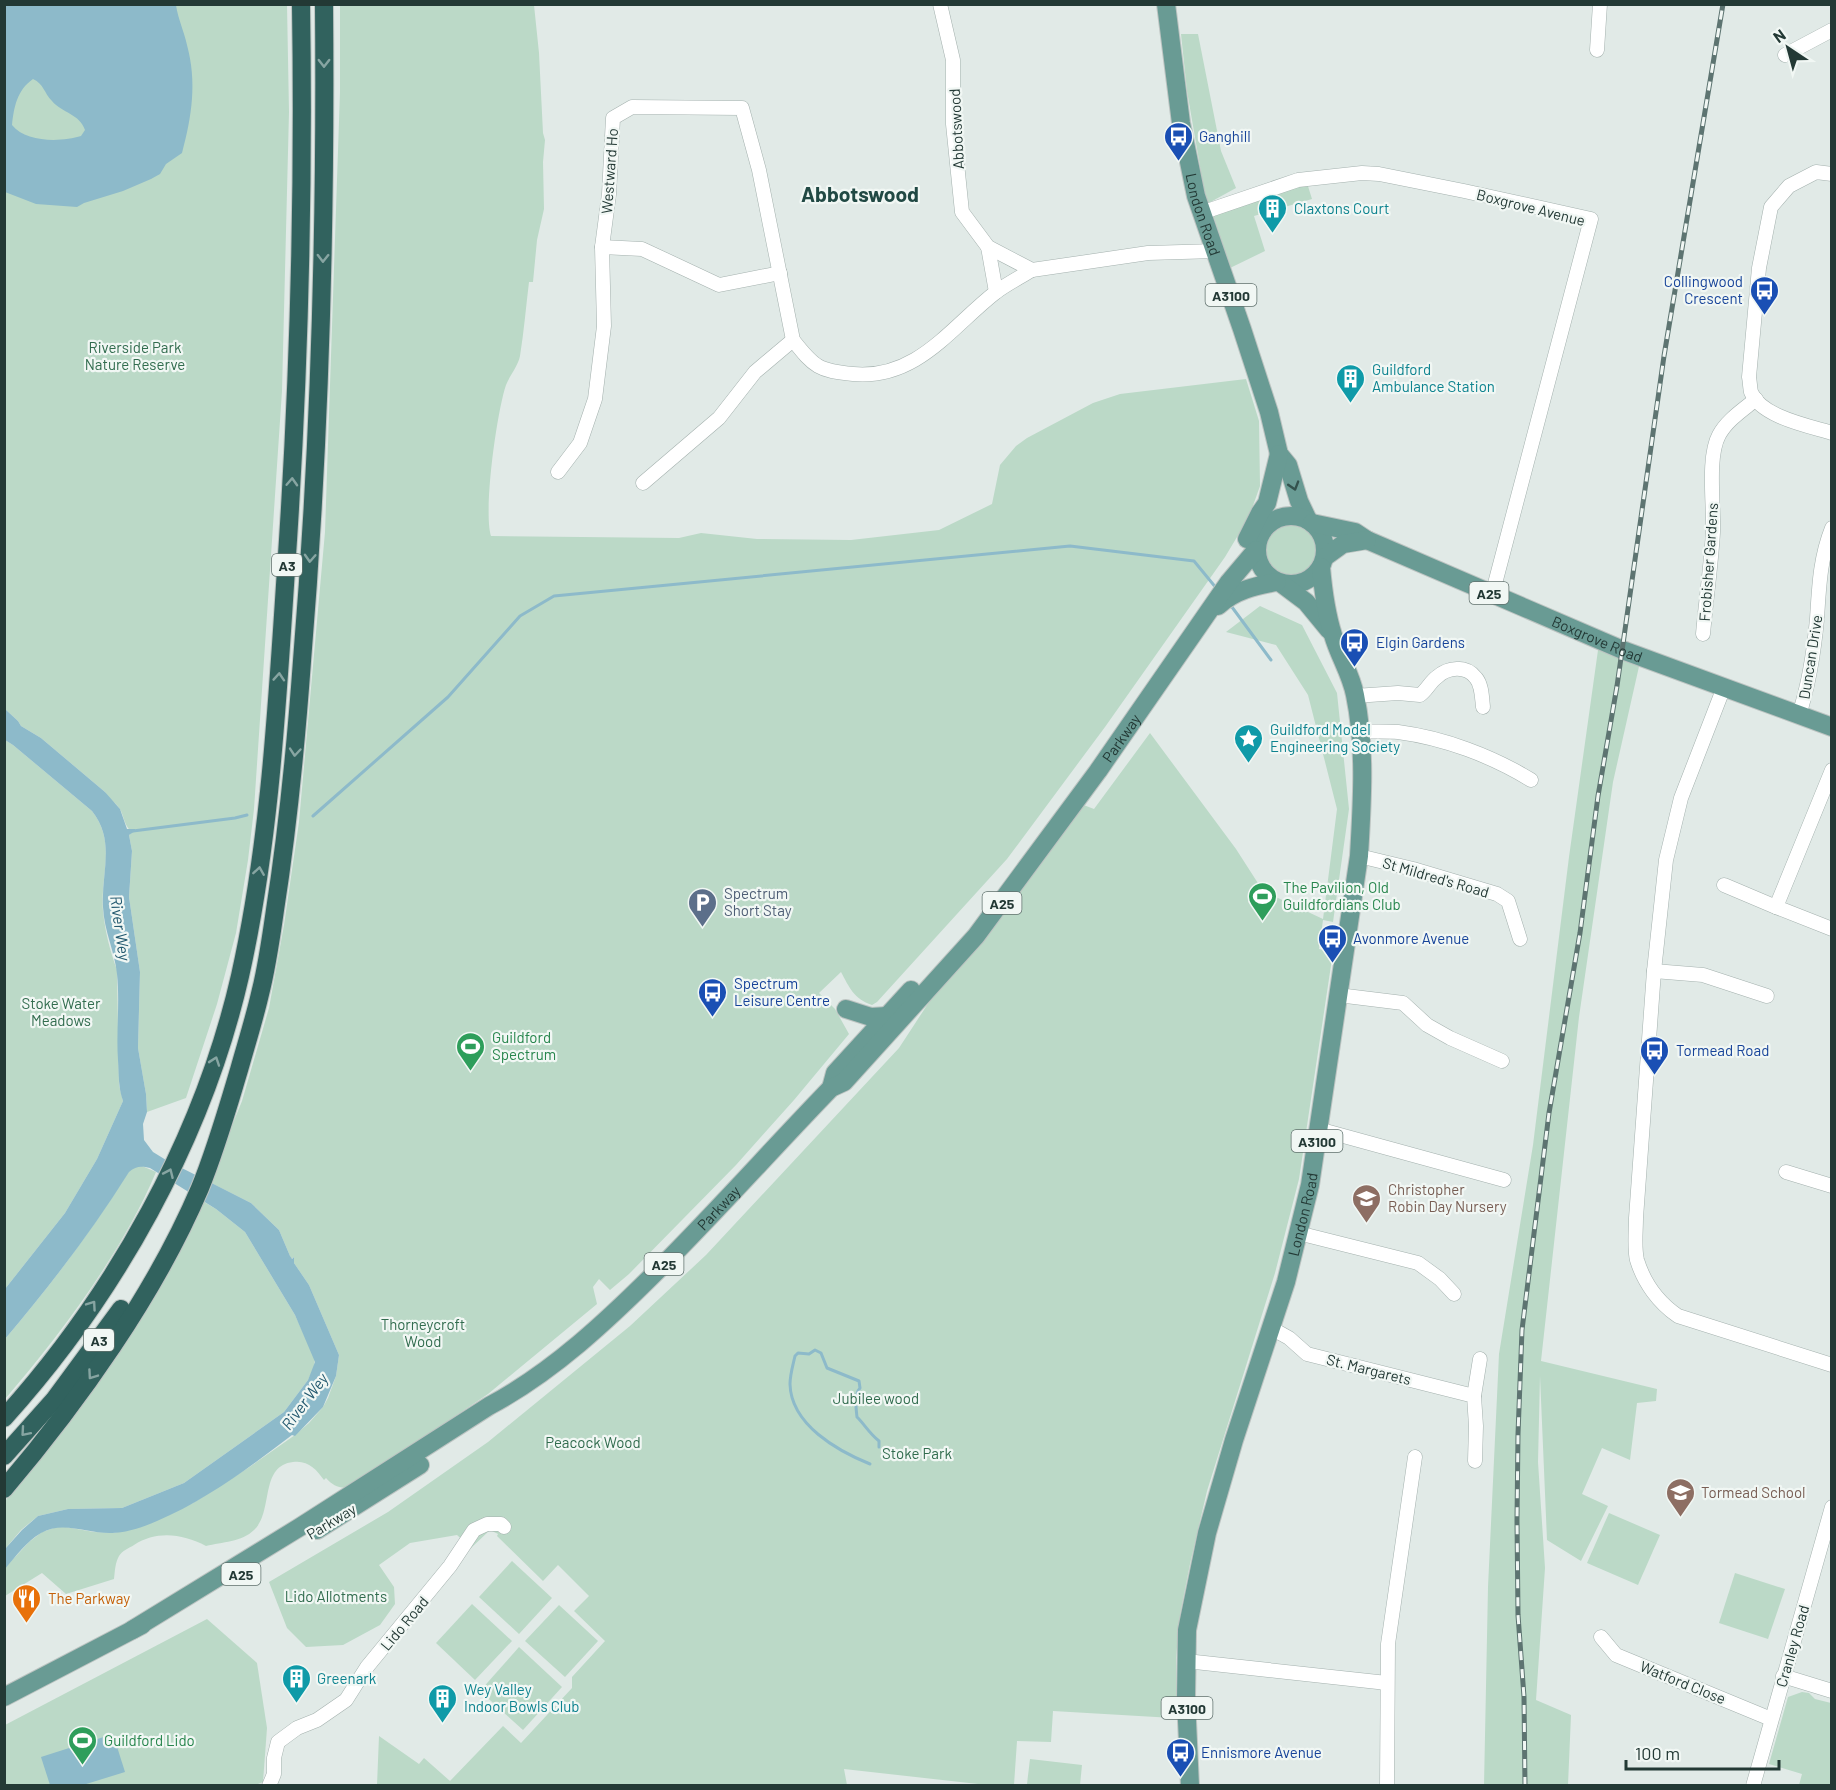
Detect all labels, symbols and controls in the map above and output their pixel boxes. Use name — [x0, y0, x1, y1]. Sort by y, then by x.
north arrow — [1758, 18, 1818, 78]
text: N — [1769, 25, 1789, 46]
one-way arrow — [318, 58, 330, 67]
street label: Abbotswood — [945, 88, 967, 170]
bus stop icon: Ganghill — [1162, 120, 1194, 162]
place label: Ganghill — [1199, 127, 1251, 145]
street label: Westward Ho — [597, 128, 621, 214]
street label: London Road — [1183, 171, 1225, 258]
district label: Abbotswood — [801, 181, 919, 206]
street label: Boxgrove Avenue — [1475, 185, 1587, 229]
building icon: Claxtons Court — [1257, 192, 1289, 234]
place label: Claxtons Court — [1294, 199, 1390, 217]
one-way arrow — [316, 253, 329, 262]
place label: Collingwood Crescent — [1664, 272, 1743, 307]
bus stop icon: Collingwood Crescent — [1748, 274, 1780, 316]
road number: A3100 — [1206, 284, 1256, 306]
park label: Riverside Park Nature Reserve — [85, 338, 185, 373]
place label: Guildford Ambulance Station — [1372, 360, 1495, 395]
building icon: Guildford Ambulance Station — [1335, 362, 1367, 404]
one-way arrow — [285, 478, 298, 487]
one-way arrow — [1287, 480, 1299, 491]
street label: Frobisher Gardens — [1695, 502, 1721, 622]
one-way arrow — [304, 553, 317, 562]
road number: A3 — [272, 554, 302, 576]
road number: A25 — [1470, 582, 1508, 604]
street label: Boxgrove Road — [1549, 612, 1645, 666]
street label: Duncan Drive — [1794, 614, 1826, 700]
bus stop icon: Elgin Gardens — [1339, 626, 1371, 668]
place label: Elgin Gardens — [1376, 633, 1465, 651]
one-way arrow — [272, 672, 285, 682]
street label: Parkway — [1098, 710, 1144, 765]
place label: Guildford Model Engineering Society — [1270, 720, 1400, 755]
place icon: Guildford Model Engineering Society — [1233, 722, 1265, 764]
one-way arrow — [289, 748, 302, 757]
street label: St Mildred's Road — [1381, 853, 1491, 901]
one-way arrow — [252, 866, 264, 876]
place label: The Pavilion, Old Guildfordians Club — [1283, 878, 1401, 913]
sports icon: The Pavilion, Old Guildfordians Club — [1246, 880, 1278, 922]
place label: Spectrum Short Stay — [724, 884, 792, 919]
parking icon: Spectrum Short Stay — [687, 886, 719, 928]
road number: A25 — [982, 892, 1022, 914]
water label: River Wey — [107, 894, 135, 963]
bus stop icon: Avonmore Avenue — [1316, 922, 1348, 964]
place label: Avonmore Avenue — [1353, 929, 1469, 947]
place label: Spectrum Leisure Centre — [734, 974, 830, 1009]
bus stop icon: Spectrum Leisure Centre — [697, 976, 729, 1018]
park label: Stoke Water Meadows — [21, 994, 101, 1029]
place label: Guildford Spectrum — [492, 1028, 556, 1063]
sports icon: Guildford Spectrum — [455, 1030, 487, 1072]
bus stop icon: Tormead Road — [1639, 1034, 1671, 1076]
place label: Tormead Road — [1676, 1041, 1769, 1059]
one-way arrow — [208, 1056, 221, 1067]
road number: A3100 — [1292, 1130, 1342, 1152]
one-way arrow — [161, 1168, 173, 1179]
street label: London Road — [1284, 1171, 1321, 1258]
place label: Christopher Robin Day Nursery — [1388, 1180, 1507, 1215]
street label: Parkway — [693, 1182, 744, 1234]
school or university icon: Christopher Robin Day Nursery — [1351, 1182, 1383, 1224]
road number: A25 — [644, 1253, 684, 1275]
one-way arrow — [85, 1301, 96, 1312]
park label: Thorneycroft Wood — [381, 1315, 465, 1350]
road number: A3 — [84, 1329, 114, 1351]
street label: St. Margarets — [1325, 1350, 1413, 1388]
one-way arrow — [88, 1368, 99, 1379]
water label: River Wey — [277, 1368, 332, 1433]
park label: Jubilee wood — [833, 1389, 919, 1407]
one-way arrow — [22, 1426, 33, 1437]
park label: Peacock Wood — [545, 1433, 641, 1451]
park label: Stoke Park — [882, 1444, 952, 1462]
school or university icon: Tormead School — [1664, 1476, 1696, 1518]
place label: Tormead School — [1701, 1483, 1806, 1501]
street label: Parkway — [303, 1499, 359, 1543]
road number: A25 — [222, 1563, 260, 1585]
restaurant icon: The Parkway — [11, 1582, 43, 1624]
park label: Lido Allotments — [285, 1587, 387, 1605]
place label: The Parkway — [48, 1589, 130, 1607]
street label: Lido Road — [376, 1592, 432, 1654]
street label: Cranley Road — [1772, 1603, 1812, 1689]
street label: Watford Close — [1638, 1657, 1728, 1707]
building icon: Greenark — [280, 1662, 312, 1704]
place label: Greenark — [317, 1669, 377, 1687]
place label: Wey Valley Indoor Bowls Club — [464, 1680, 579, 1715]
building icon: Wey Valley Indoor Bowls Club — [427, 1682, 459, 1724]
road number: A3100 — [1162, 1697, 1212, 1719]
sports icon: Guildford Lido — [67, 1724, 99, 1766]
place label: Guildford Lido — [104, 1731, 195, 1749]
scale bar — [1626, 1733, 1779, 1771]
bus stop icon: Ennismore Avenue — [1164, 1736, 1196, 1778]
text: 100 m — [1635, 1742, 1680, 1764]
place label: Ennismore Avenue — [1201, 1743, 1322, 1761]

